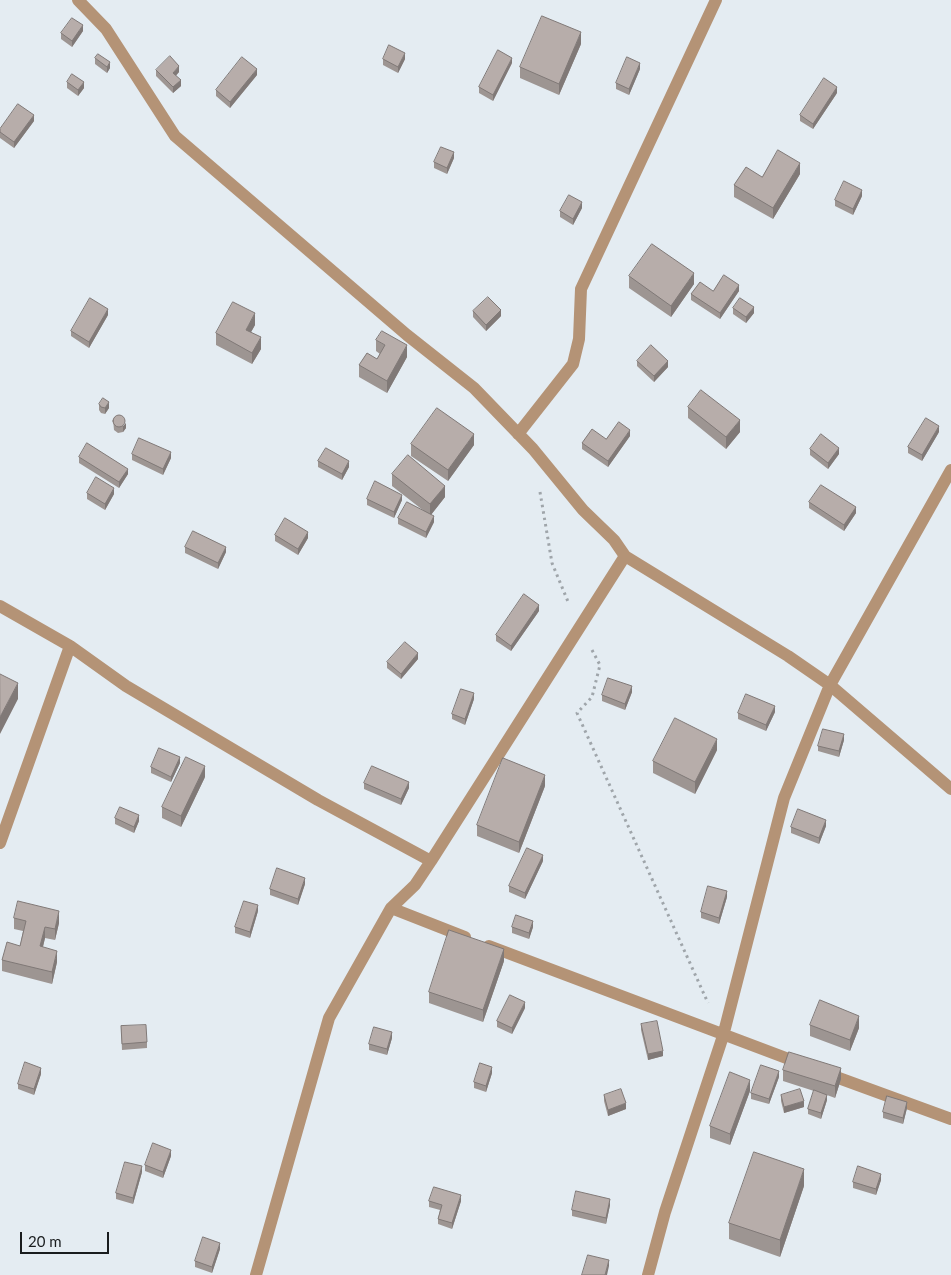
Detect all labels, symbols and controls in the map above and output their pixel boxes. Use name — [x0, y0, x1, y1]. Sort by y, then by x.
scale bar — [22, 1222, 111, 1254]
text: 20 m — [28, 1232, 62, 1250]

